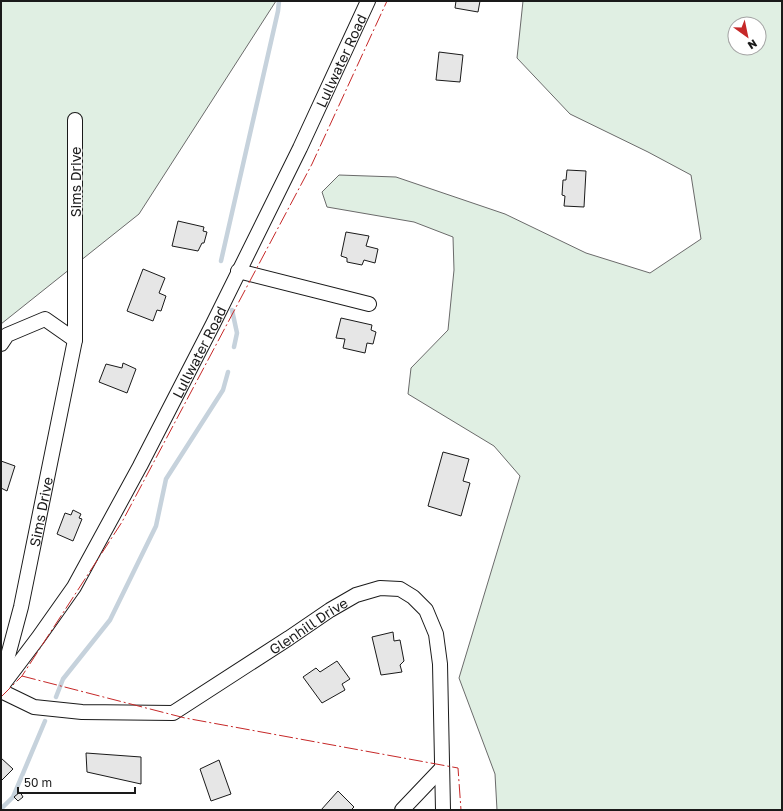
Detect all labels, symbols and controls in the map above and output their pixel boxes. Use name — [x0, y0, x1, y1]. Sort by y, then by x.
street label: Lullwater Road — [312, 11, 369, 110]
north arrow — [727, 16, 767, 56]
text: N — [746, 37, 760, 53]
street label: Sims Drive — [67, 147, 84, 217]
street label: Lullwater Road — [168, 303, 229, 401]
street label: Sims Drive — [25, 475, 56, 548]
street label: Glenhill Drive — [266, 593, 350, 657]
scale bar — [18, 769, 135, 795]
text: 50 m — [24, 775, 52, 790]

